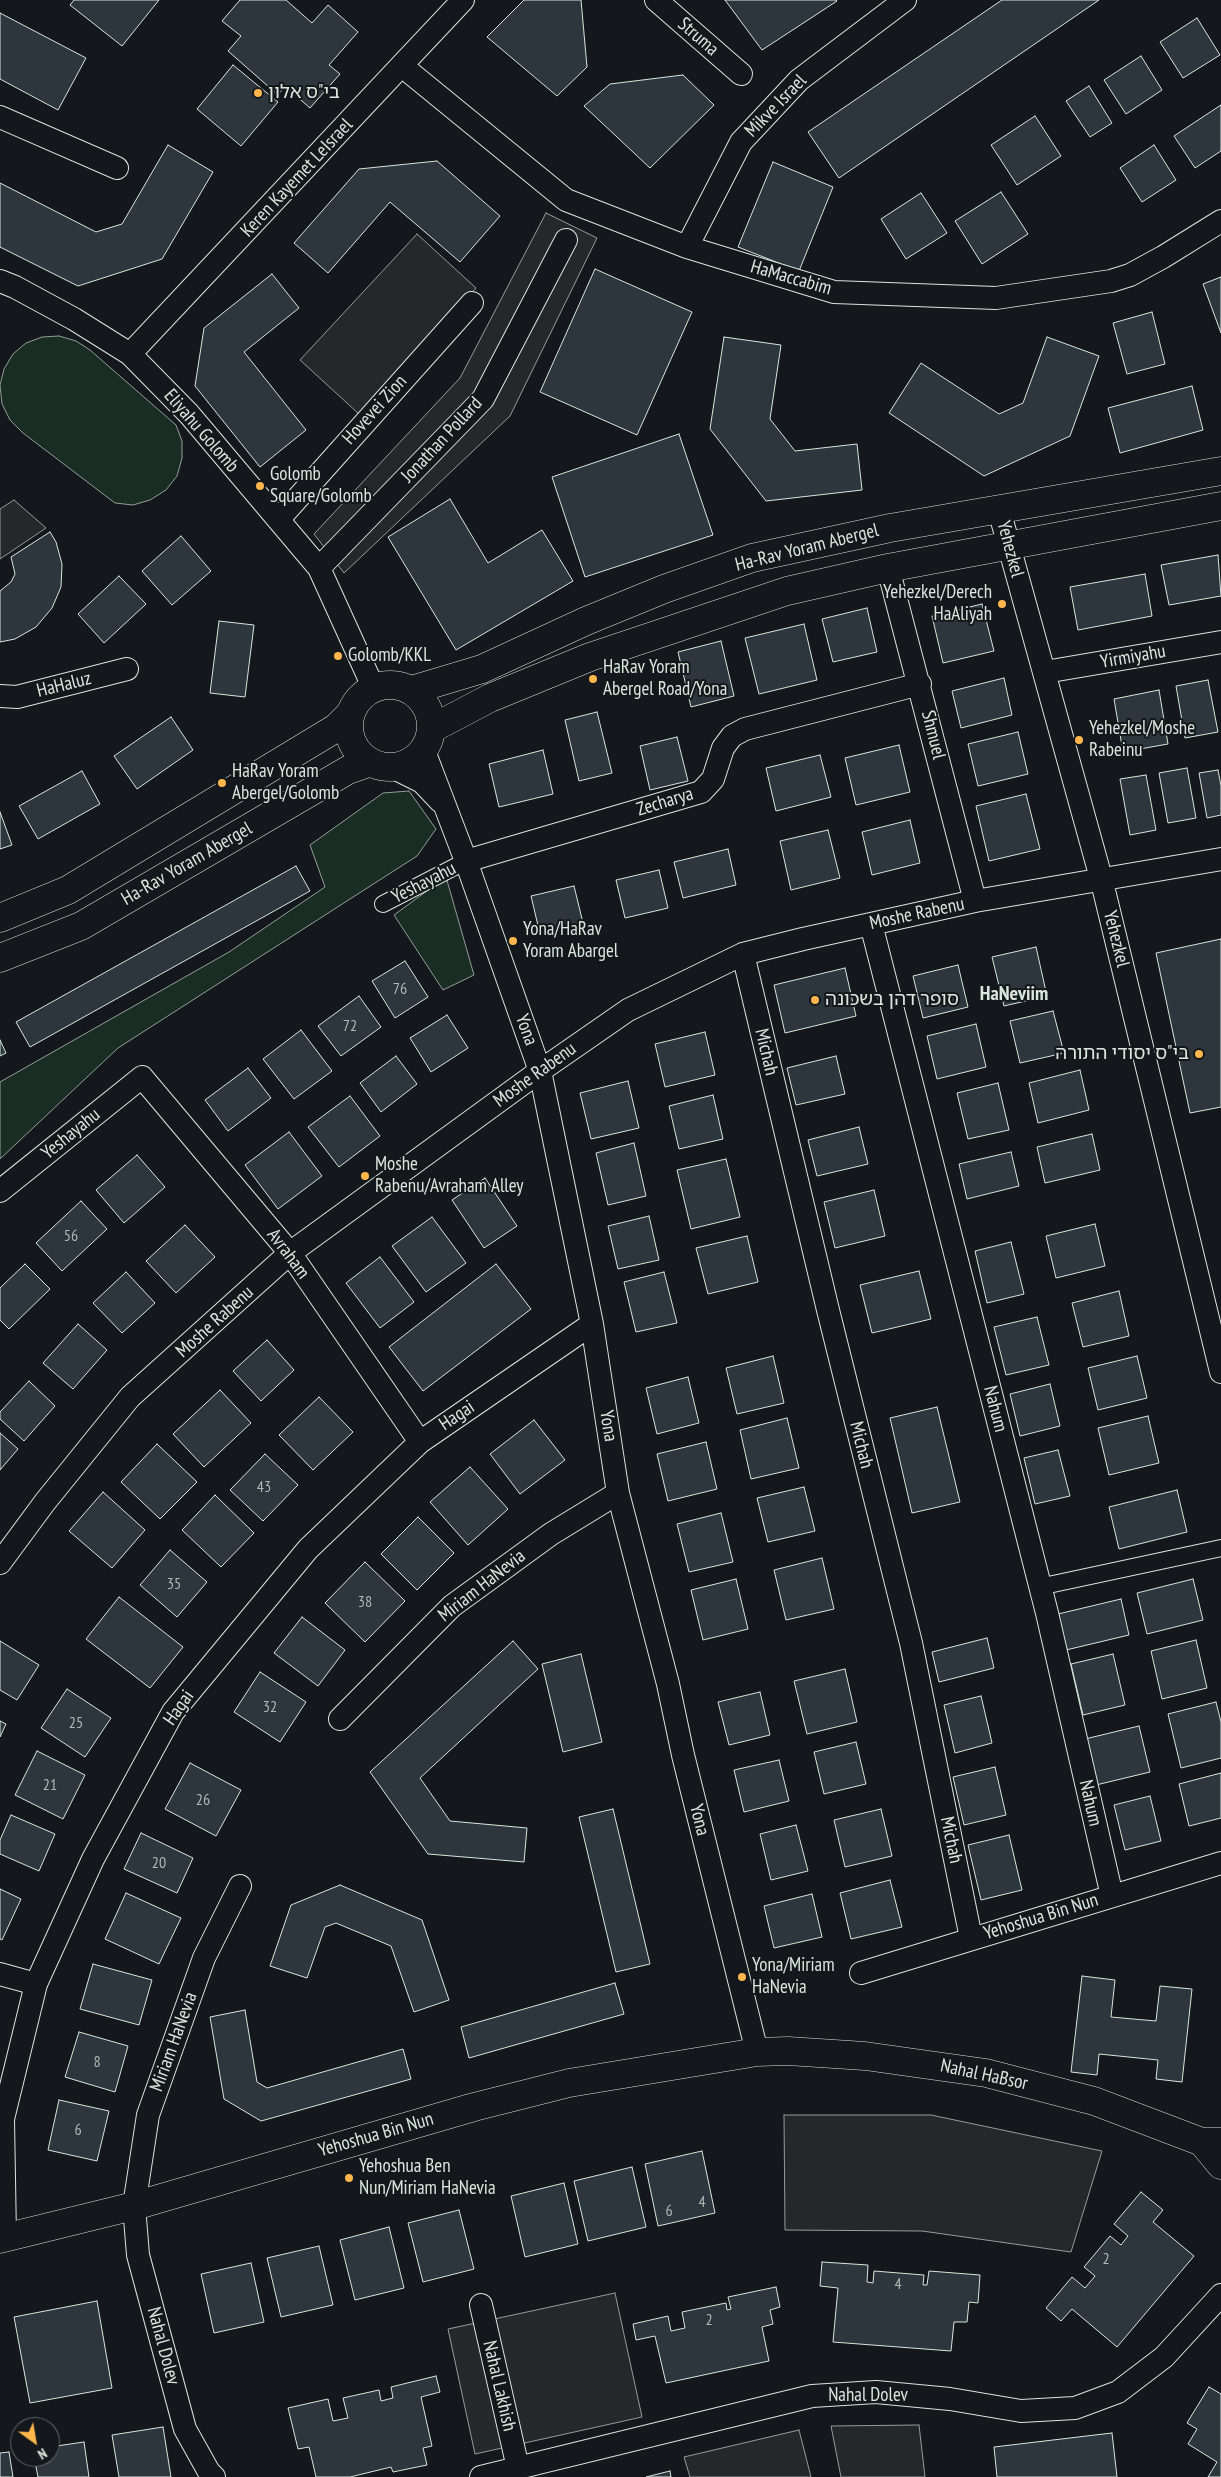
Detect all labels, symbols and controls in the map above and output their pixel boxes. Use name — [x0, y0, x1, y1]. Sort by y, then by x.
street label: Struma — [673, 13, 723, 61]
street label: Mikve Israel — [740, 70, 812, 142]
place label: בי"ס אלון — [268, 82, 340, 104]
marker: בי"ס אלון — [252, 87, 264, 99]
street label: Keren Kayemet LeIsrael — [236, 114, 358, 242]
street label: HaMaccabim — [748, 256, 834, 300]
street label: Hovevei Zion — [338, 371, 412, 449]
street label: Eliyahu Golomb — [159, 385, 243, 477]
street label: Jonathan Pollard — [397, 393, 487, 487]
place label: Golomb Square/Golomb — [270, 464, 372, 508]
marker: Golomb Square/Golomb — [254, 480, 266, 492]
street label: Yehezkel — [992, 518, 1028, 580]
street label: Ha-Rav Yoram Abergel — [733, 519, 881, 577]
place label: Yehezkel/Derech HaAliyah — [883, 582, 992, 626]
marker: Yehezkel/Derech HaAliyah — [996, 598, 1008, 610]
street label: Yirmiyahu — [1099, 640, 1167, 674]
place label: Golomb/KKL — [348, 645, 431, 667]
marker: Golomb/KKL — [332, 650, 344, 662]
place label: HaRav Yoram Abergel Road/Yona — [603, 657, 727, 701]
street label: HaHaluz — [35, 667, 93, 703]
marker: HaRav Yoram Abergel Road/Yona — [587, 673, 599, 685]
street label: Shmuel — [916, 708, 950, 762]
place label: Yehezkel/Moshe Rabeinu — [1089, 718, 1195, 762]
marker: Yehezkel/Moshe Rabeinu — [1073, 734, 1085, 746]
place label: HaRav Yoram Abergel/Golomb — [232, 761, 339, 805]
marker: HaRav Yoram Abergel/Golomb — [216, 777, 228, 789]
street label: Zecharya — [634, 783, 696, 821]
street label: Ha-Rav Yoram Abergel — [118, 817, 256, 911]
street label: Yeshayahu — [388, 857, 460, 909]
street label: Moshe Rabenu — [867, 893, 967, 935]
street label: Yehezkel — [1098, 908, 1134, 970]
place label: Yona/HaRav Yoram Abargel — [523, 919, 618, 963]
marker: Yona/HaRav Yoram Abargel — [507, 935, 519, 947]
house number: 76 — [393, 979, 407, 999]
district label: HaNeviim — [980, 982, 1048, 1006]
place label: סופר דהן בשכונה — [825, 989, 959, 1011]
marker: סופר דהן בשכונה — [809, 994, 821, 1006]
street label: Yona — [510, 1011, 542, 1049]
house number: 72 — [343, 1016, 357, 1036]
street label: Michah — [750, 1026, 782, 1078]
street label: Moshe Rabenu — [489, 1037, 581, 1113]
place label: בי"ס יסודי התורה — [1055, 1043, 1189, 1065]
marker: בי"ס יסודי התורה — [1193, 1048, 1205, 1060]
street label: Yeshayahu — [37, 1103, 105, 1165]
place label: Moshe Rabenu/Avraham Alley — [375, 1154, 523, 1198]
marker: Moshe Rabenu/Avraham Alley — [359, 1170, 371, 1182]
street label: Avraham — [262, 1224, 314, 1284]
house number: 56 — [64, 1226, 78, 1246]
street label: Moshe Rabenu — [172, 1281, 258, 1363]
street label: Nahum — [978, 1384, 1012, 1434]
street label: Hagai — [435, 1396, 479, 1436]
street label: Yona — [594, 1409, 622, 1443]
street label: Michah — [844, 1419, 878, 1471]
house number: 43 — [257, 1477, 271, 1497]
street label: Miriam HaNevia — [434, 1545, 530, 1627]
house number: 35 — [167, 1574, 181, 1594]
house number: 38 — [358, 1592, 372, 1612]
street label: Hagai — [159, 1686, 199, 1730]
house number: 32 — [263, 1697, 277, 1717]
house number: 25 — [69, 1713, 83, 1733]
house number: 21 — [43, 1775, 57, 1795]
street label: Nahum — [1074, 1778, 1106, 1828]
house number: 26 — [196, 1790, 210, 1810]
street label: Yona — [684, 1802, 714, 1838]
street label: Michah — [935, 1814, 967, 1866]
house number: 20 — [152, 1853, 166, 1873]
street label: Yehoshua Bin Nun — [981, 1889, 1101, 1945]
place label: Yona/Miriam HaNevia — [752, 1955, 835, 1999]
marker: Yona/Miriam HaNevia — [736, 1971, 748, 1983]
street label: Miriam HaNevia — [145, 1989, 203, 2095]
house number: 8 — [93, 2052, 101, 2072]
street label: Nahal HaBsor — [938, 2055, 1030, 2095]
street label: Yehoshua Bin Nun — [316, 2108, 436, 2162]
house number: 6 — [74, 2120, 82, 2140]
place label: Yehoshua Ben Nun/Miriam HaNevia — [359, 2156, 496, 2200]
marker: Yehoshua Ben Nun/Miriam HaNevia — [343, 2172, 355, 2184]
house number: 4 — [698, 2192, 706, 2212]
house number: 6 — [665, 2201, 673, 2221]
house number: 2 — [1102, 2249, 1110, 2269]
house number: 4 — [894, 2274, 902, 2294]
street label: Nahal Dolev — [142, 2305, 184, 2387]
house number: 2 — [705, 2310, 713, 2330]
street label: Nahal Lakhish — [478, 2339, 520, 2433]
street label: Nahal Dolev — [828, 2385, 908, 2407]
north arrow — [10, 2417, 60, 2467]
text: N — [34, 2444, 50, 2464]

